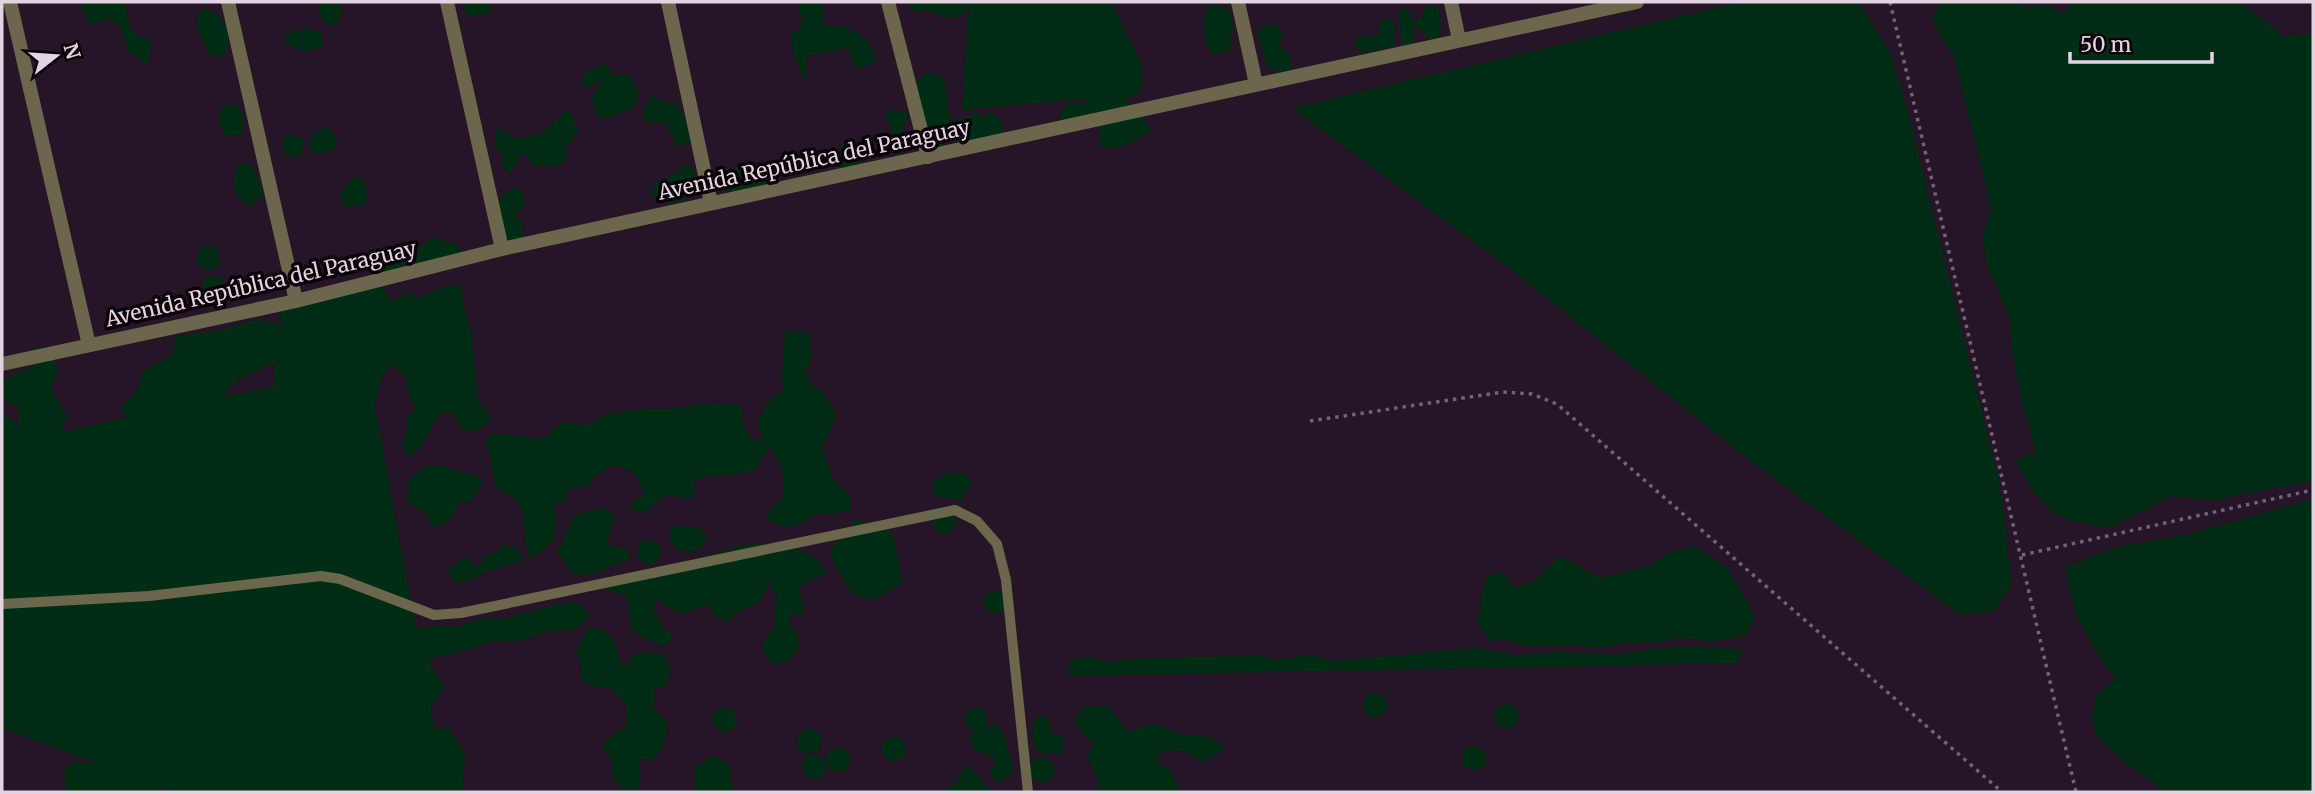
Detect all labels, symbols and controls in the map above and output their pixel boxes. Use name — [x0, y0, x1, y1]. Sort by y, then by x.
north arrow — [21, 21, 91, 91]
scale bar — [2070, 21, 2212, 65]
text: 50 m — [2080, 31, 2131, 58]
text: N — [59, 40, 86, 62]
street label: Avenida República del Paraguay — [654, 113, 973, 206]
street label: Avenida República del Paraguay — [102, 234, 420, 333]

